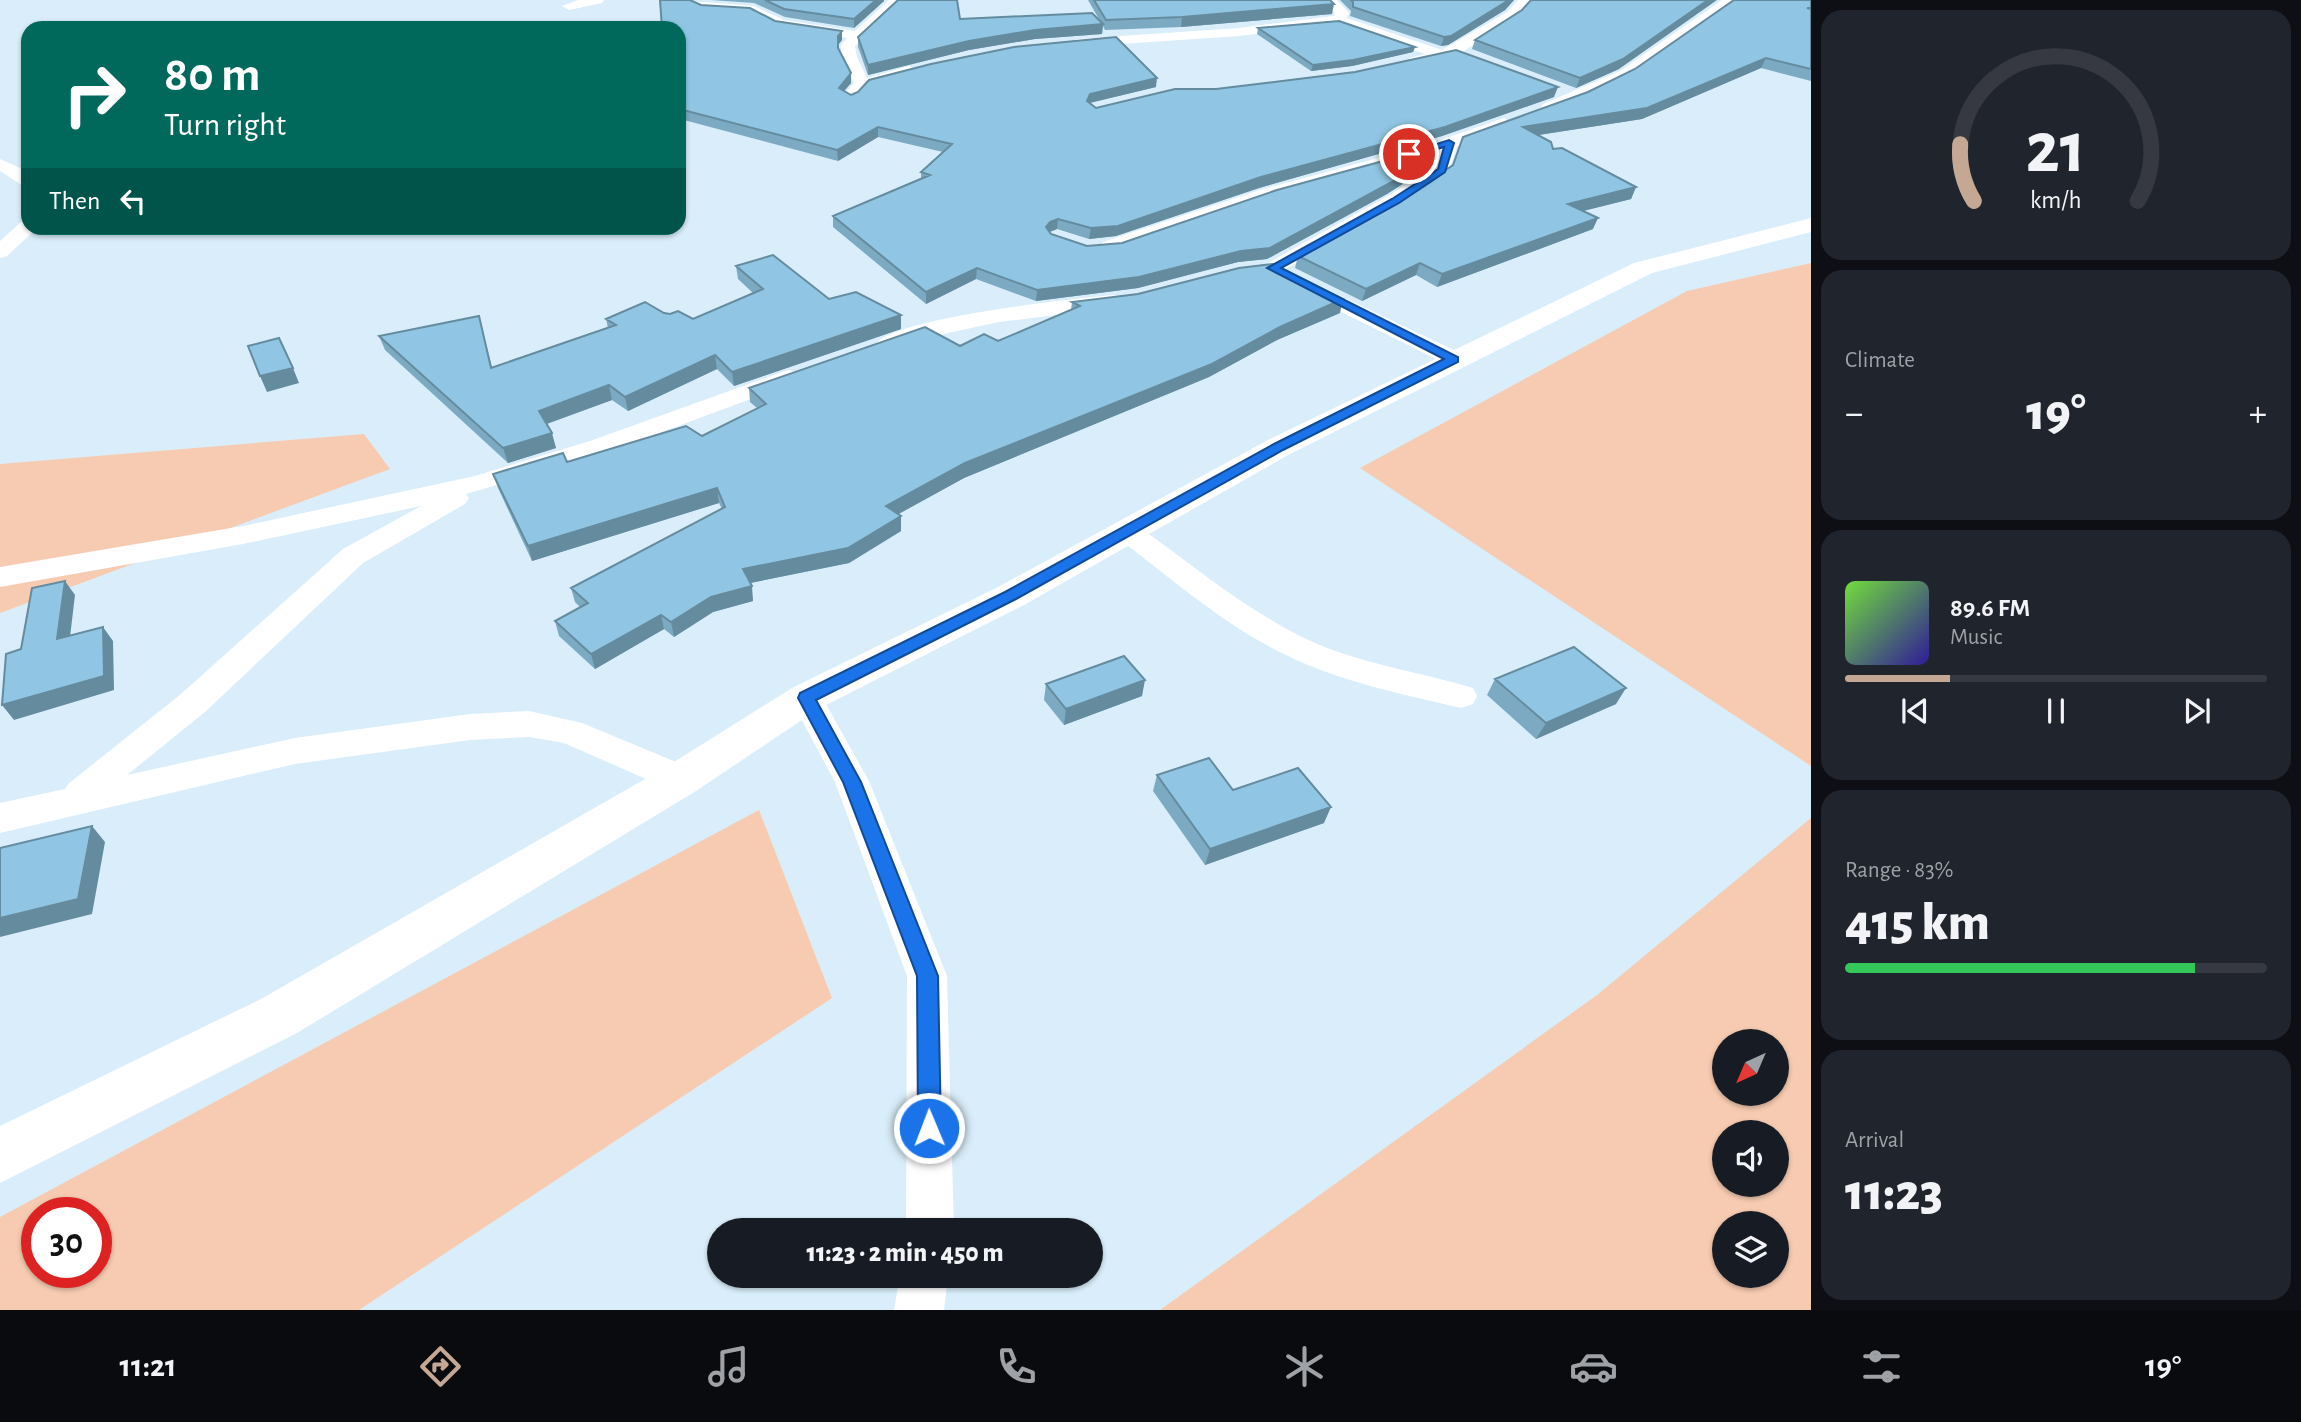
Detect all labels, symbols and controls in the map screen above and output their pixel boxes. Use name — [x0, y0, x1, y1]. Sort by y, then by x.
icon: right — [49, 49, 140, 140]
text: 80 m — [164, 51, 261, 100]
text: Turn right — [164, 109, 286, 141]
text: 21 — [2026, 113, 2086, 186]
pin — [1379, 124, 1439, 184]
icon: arrive — [1390, 135, 1428, 173]
icon: left — [114, 182, 152, 220]
text: Then — [49, 188, 100, 214]
text: km/h — [2030, 188, 2082, 213]
text: Climate — [1845, 349, 1915, 372]
text: 19° — [2026, 387, 2086, 439]
text: − — [1845, 395, 1863, 433]
text: + — [2249, 395, 2267, 433]
text: 89.6 FM — [1950, 595, 2030, 621]
text: Music — [1950, 626, 2002, 649]
icon: previous — [1896, 692, 1934, 730]
icon: pause — [2037, 692, 2075, 730]
icon: next — [2178, 692, 2216, 730]
text: Range · 83% — [1845, 859, 1954, 882]
text: 415 km — [1845, 897, 1990, 949]
north arrow — [1712, 1029, 1788, 1106]
map controls — [1712, 1029, 1789, 1288]
position arrow — [892, 1091, 966, 1165]
button: sound — [1712, 1120, 1789, 1197]
text: Arrival — [1845, 1129, 1904, 1152]
text: 11:23 — [1845, 1167, 1943, 1219]
speed limit sign: 30 — [21, 1197, 112, 1288]
button: layers — [1712, 1211, 1789, 1288]
text: 11:23 · 2 min · 450 m — [806, 1240, 1004, 1266]
icon: directions — [416, 1342, 465, 1391]
icon: music — [704, 1342, 753, 1391]
icon: phone — [992, 1342, 1041, 1391]
icon: climate — [1280, 1342, 1329, 1391]
icon: car — [1569, 1342, 1618, 1391]
icon: filters — [1857, 1342, 1906, 1391]
text: 11:21 — [120, 1350, 177, 1382]
text: 19° — [2145, 1350, 2181, 1382]

